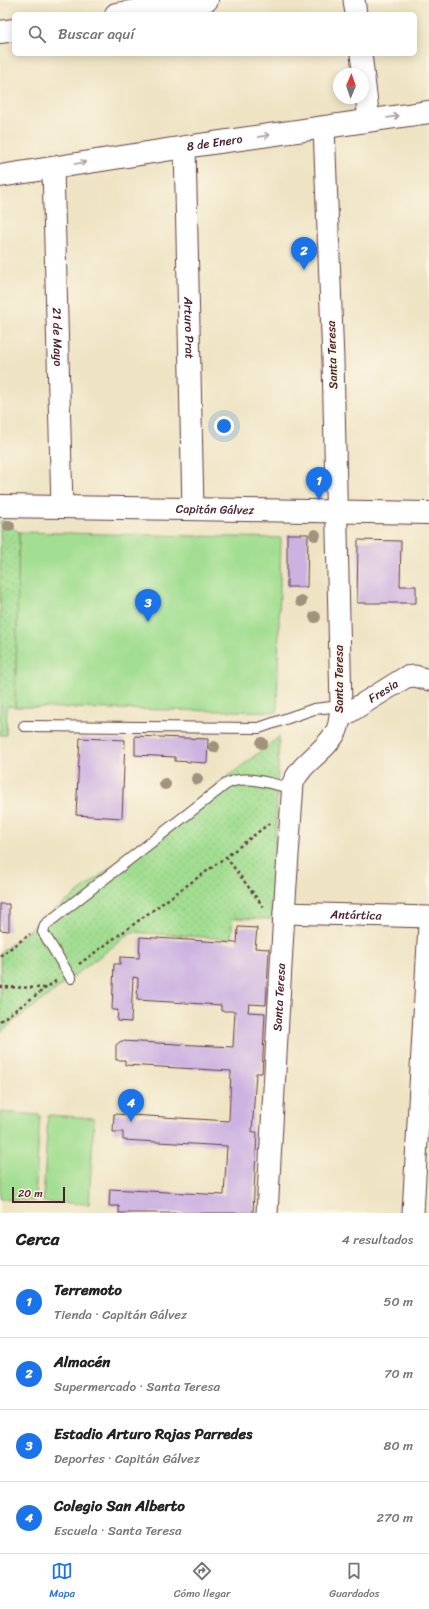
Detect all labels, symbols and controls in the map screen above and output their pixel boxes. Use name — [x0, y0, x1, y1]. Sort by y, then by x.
search box — [12, 12, 417, 56]
text: Buscar aquí — [58, 21, 135, 47]
icon: search — [26, 23, 48, 45]
north arrow — [333, 68, 369, 104]
one-way arrow — [386, 113, 399, 121]
street label: 8 de Enero — [185, 128, 244, 158]
one-way arrow — [257, 132, 270, 140]
one-way arrow — [73, 159, 86, 167]
pin: 2 — [291, 237, 317, 270]
street label: Arturo Prat — [177, 296, 201, 359]
street label: 21 de Mayo — [46, 307, 69, 367]
street label: Santa Teresa — [320, 320, 344, 389]
your location — [214, 416, 234, 436]
pin: 1 — [306, 467, 332, 500]
street label: Capitán Gálvez — [176, 498, 255, 521]
pin: 3 — [135, 589, 161, 622]
street label: Santa Teresa — [328, 644, 350, 713]
street label: Fresia — [364, 673, 403, 709]
street label: Antártica — [329, 903, 383, 927]
street label: Santa Teresa — [266, 962, 292, 1032]
pin: 4 — [118, 1089, 144, 1122]
text: 20 m — [18, 1184, 43, 1203]
scale bar — [12, 1185, 65, 1204]
text: Cerca — [16, 1224, 59, 1254]
text: 4 resultados — [342, 1228, 413, 1251]
text: Terremoto — [54, 1277, 122, 1303]
text: 1 — [26, 1290, 32, 1313]
text: 50 m — [383, 1290, 413, 1313]
text: Tienda · Capitán Gálvez — [54, 1303, 187, 1326]
text: Almacén — [54, 1349, 110, 1375]
text: 2 — [25, 1362, 33, 1385]
text: 70 m — [384, 1362, 413, 1385]
text: Supermercado · Santa Teresa — [54, 1375, 220, 1398]
text: Estadio Arturo Rojas Parredes — [54, 1421, 252, 1447]
text: 3 — [25, 1434, 33, 1457]
text: 80 m — [384, 1434, 413, 1457]
text: Deportes · Capitán Gálvez — [54, 1447, 200, 1470]
text: Colegio San Alberto — [54, 1493, 185, 1519]
text: 4 — [25, 1506, 33, 1529]
text: 270 m — [376, 1506, 413, 1529]
text: Escuela · Santa Teresa — [54, 1519, 182, 1542]
tab: Mapa — [49, 1560, 75, 1603]
tab: Cómo llegar — [174, 1560, 231, 1603]
tab: Guardados — [329, 1560, 380, 1603]

